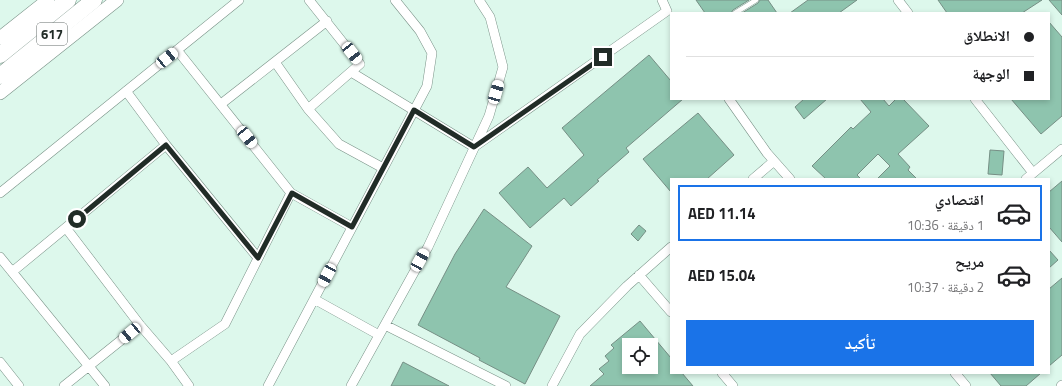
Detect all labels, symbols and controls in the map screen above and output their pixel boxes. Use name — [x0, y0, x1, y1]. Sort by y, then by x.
road number: 617 — [37, 23, 67, 45]
text: الانطلاق — [964, 24, 1010, 47]
car — [340, 40, 364, 66]
car — [154, 46, 180, 70]
route end — [594, 48, 612, 66]
text: الوجهة — [972, 62, 1010, 85]
car — [487, 79, 505, 105]
car — [235, 124, 259, 150]
text: اقتصادي — [935, 188, 984, 211]
icon: car — [996, 195, 1032, 231]
text: AED 11.14 — [688, 202, 756, 225]
route start — [68, 210, 86, 228]
text: 1 دقيقة · 10:36 — [907, 215, 984, 235]
car — [409, 247, 431, 273]
text: مريح — [955, 250, 984, 273]
icon: car — [996, 257, 1032, 293]
car — [316, 262, 338, 288]
text: AED 15.04 — [688, 264, 756, 287]
text: 2 دقيقة · 10:37 — [907, 277, 984, 297]
button: تأكيد — [686, 320, 1034, 366]
car — [117, 321, 143, 345]
map controls — [622, 338, 658, 374]
button: locate — [622, 338, 658, 374]

